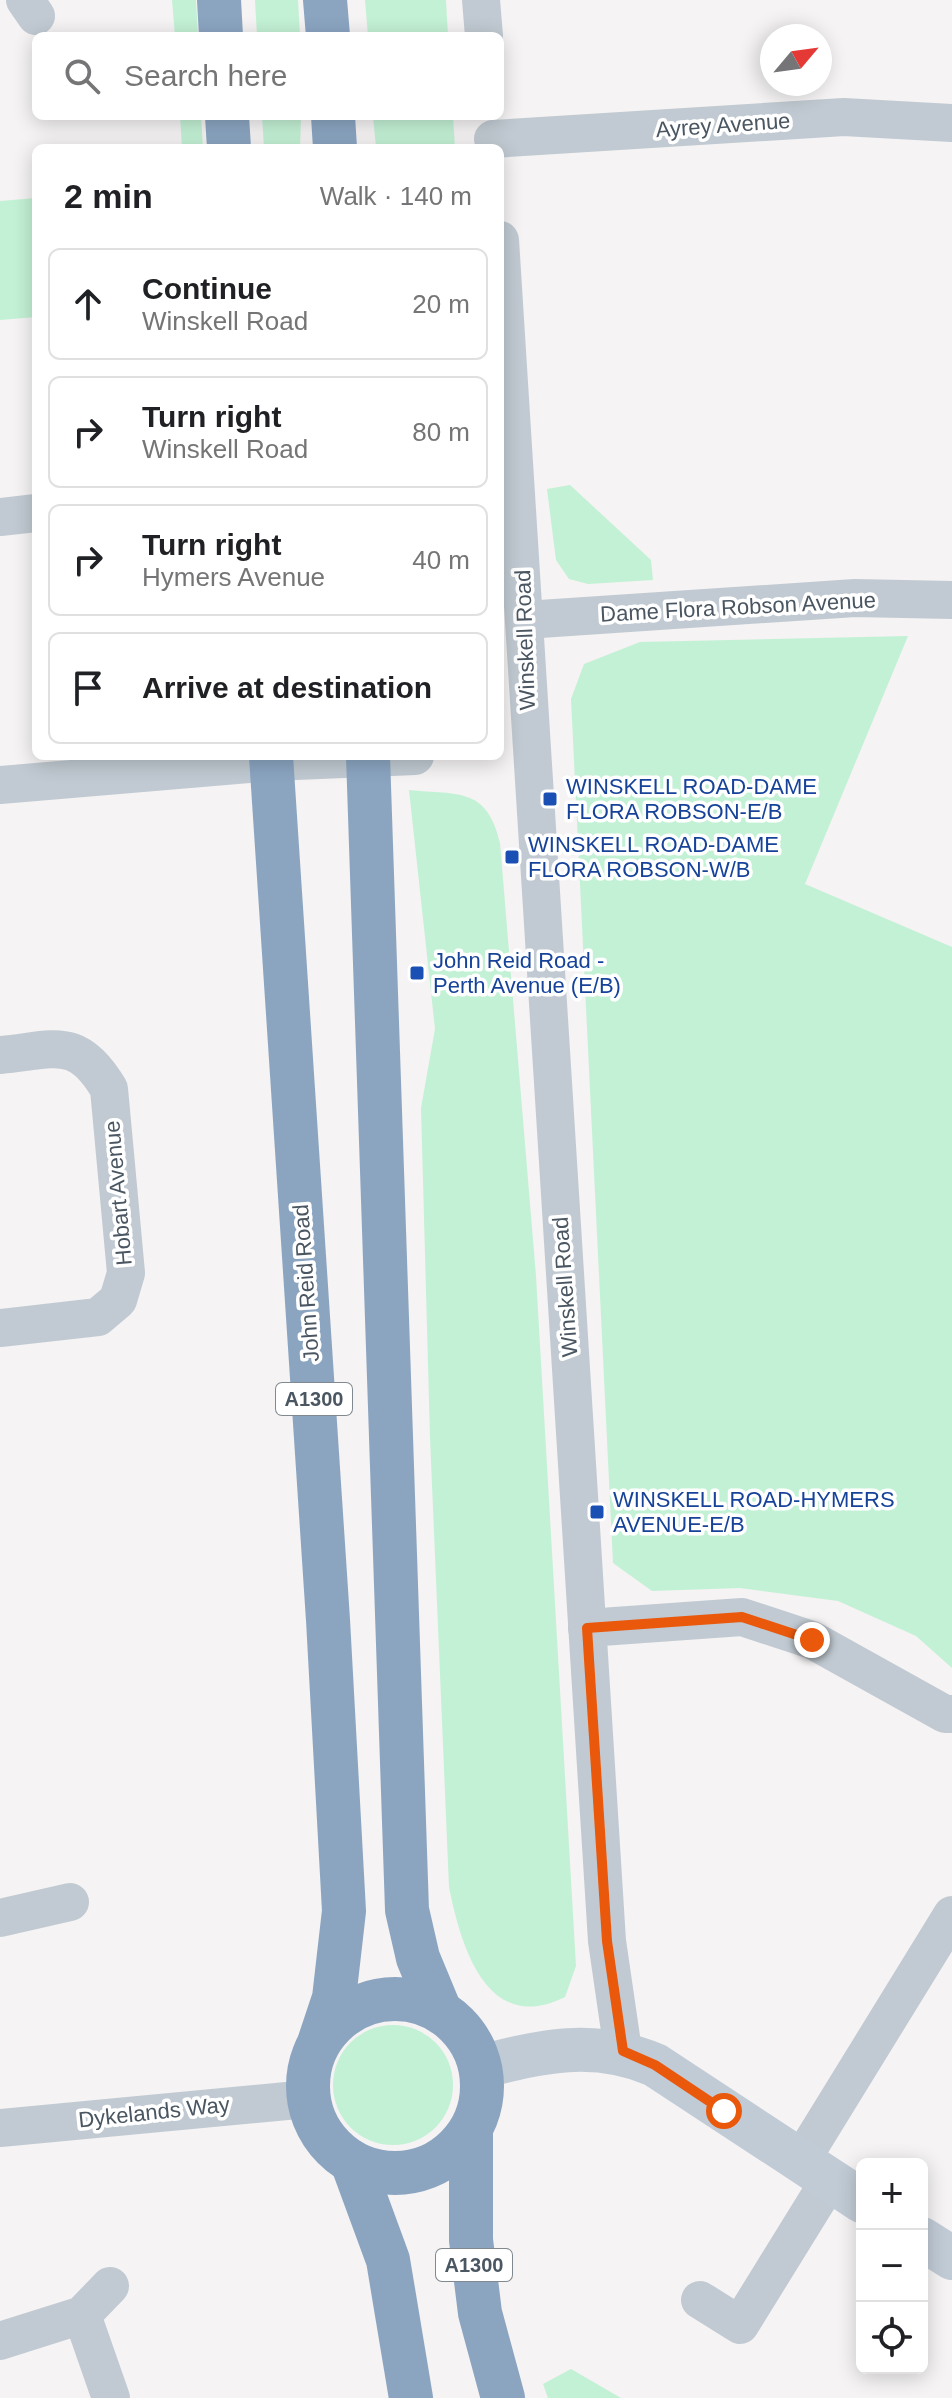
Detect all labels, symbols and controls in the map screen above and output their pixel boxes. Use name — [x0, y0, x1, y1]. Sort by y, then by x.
north arrow — [760, 24, 832, 96]
search box — [32, 32, 504, 120]
icon: search — [60, 54, 104, 98]
text: Search here — [124, 59, 287, 92]
street label: Ayrey Avenue — [655, 108, 791, 142]
text: 2 min — [64, 177, 153, 215]
text: Walk · 140 m — [320, 181, 472, 211]
text: Continue — [142, 272, 272, 305]
icon: ahead — [66, 282, 110, 326]
text: 20 m — [412, 289, 470, 319]
text: Winskell Road — [142, 306, 308, 336]
text: Turn right — [142, 400, 281, 433]
icon: right — [66, 410, 110, 454]
text: 80 m — [412, 417, 470, 447]
text: Winskell Road — [142, 434, 308, 464]
text: Turn right — [142, 528, 281, 561]
icon: right — [66, 538, 110, 582]
text: 40 m — [412, 545, 470, 575]
text: Hymers Avenue — [142, 562, 325, 592]
street label: Winskell Road — [510, 569, 540, 711]
street label: Dame Flora Robson Avenue — [600, 587, 876, 627]
icon: arrive — [66, 666, 110, 710]
text: Arrive at destination — [142, 671, 432, 704]
place label: WINSKELL ROAD-DAME FLORA ROBSON-E/B — [566, 774, 817, 824]
marker: WINSKELL ROAD-DAME FLORA ROBSON-E/B — [541, 790, 559, 808]
place label: WINSKELL ROAD-DAME FLORA ROBSON-W/B — [528, 832, 779, 882]
marker: WINSKELL ROAD-DAME FLORA ROBSON-W/B — [503, 848, 521, 866]
place label: John Reid Road - Perth Avenue (E/B) — [433, 948, 621, 998]
marker: John Reid Road - Perth Avenue (E/B) — [408, 964, 426, 982]
street label: Hobart Avenue — [99, 1120, 137, 1266]
street label: John Reid Road — [288, 1203, 324, 1363]
street label: Winskell Road — [548, 1216, 582, 1358]
road number: A1300 — [276, 1383, 352, 1415]
place label: WINSKELL ROAD-HYMERS AVENUE-E/B — [613, 1487, 895, 1537]
marker: WINSKELL ROAD-HYMERS AVENUE-E/B — [588, 1503, 606, 1521]
route end — [794, 1622, 830, 1658]
street label: Dykelands Way — [77, 2092, 231, 2132]
route start — [706, 2093, 742, 2129]
map controls — [856, 2158, 928, 2374]
button: + — [856, 2158, 928, 2230]
button: − — [856, 2230, 928, 2302]
road number: A1300 — [436, 2249, 512, 2281]
button: locate — [856, 2302, 928, 2374]

